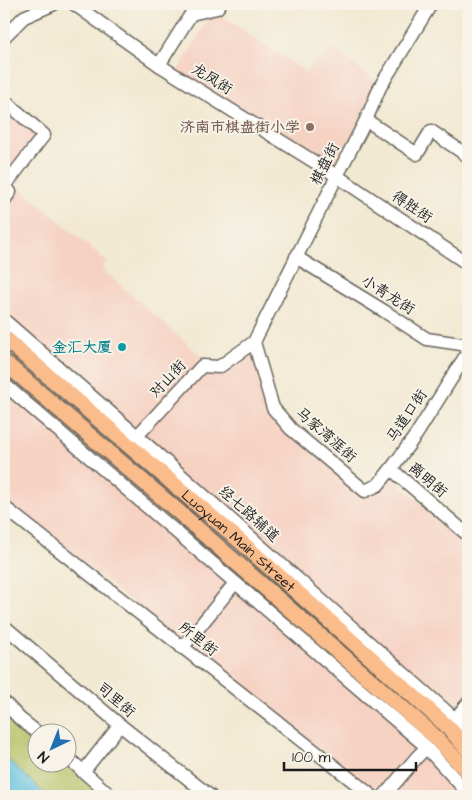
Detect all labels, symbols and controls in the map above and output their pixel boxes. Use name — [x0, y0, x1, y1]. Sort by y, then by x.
street label: 龙凤街 — [187, 58, 237, 100]
place label: 济南市棋盘街小学 — [180, 117, 300, 138]
marker: 济南市棋盘街小学 — [304, 121, 316, 133]
street label: 棋盘街 — [305, 139, 345, 189]
street label: 得胜街 — [387, 186, 437, 228]
street label: 小青龙街 — [357, 270, 419, 320]
place label: 金汇大厦 — [52, 337, 112, 358]
marker: 金汇大厦 — [116, 341, 128, 353]
street label: 对山街 — [145, 355, 191, 403]
street label: 马道口街 — [382, 385, 432, 447]
street label: 马家湾涯街 — [291, 402, 361, 468]
street label: 离明街 — [404, 457, 452, 503]
street label: 经七路辅道 — [214, 481, 284, 547]
street label: Luoyuan Main Street — [177, 485, 300, 597]
street label: 所里街 — [174, 617, 222, 661]
street label: 司里街 — [92, 677, 140, 723]
north arrow — [28, 722, 78, 772]
scale bar — [284, 740, 417, 772]
text: N — [34, 746, 54, 767]
text: 100 m — [292, 747, 331, 768]

